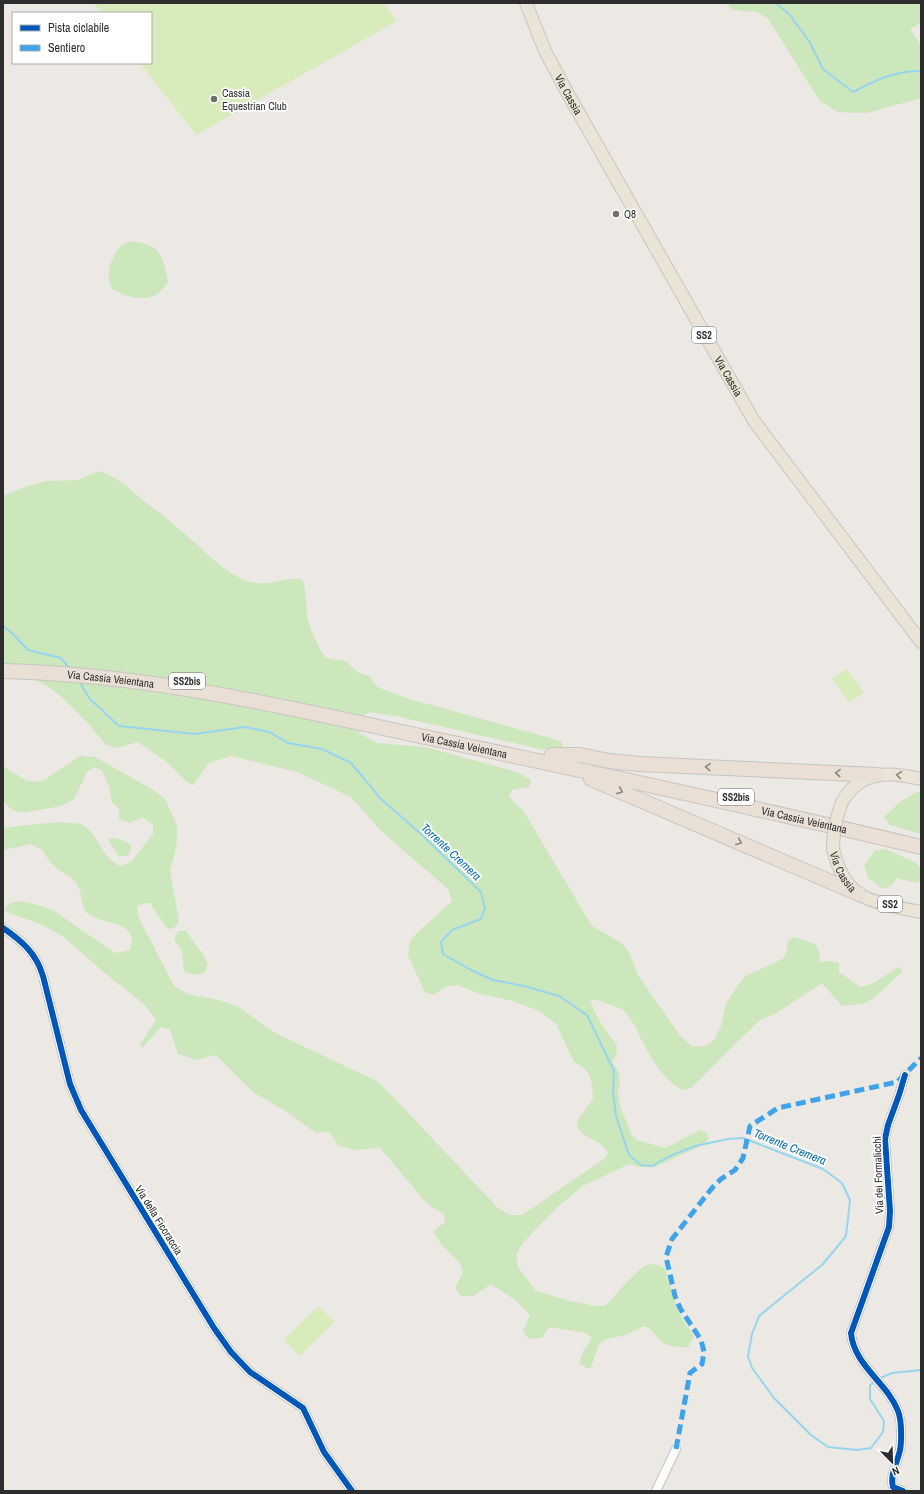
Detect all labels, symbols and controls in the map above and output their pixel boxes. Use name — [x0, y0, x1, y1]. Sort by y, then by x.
legend — [12, 12, 152, 64]
text: Pista ciclabile — [48, 20, 109, 36]
text: Sentiero — [48, 40, 85, 56]
street label: Via Cassia — [552, 72, 585, 117]
place label: Cassia Equestrian Club — [222, 86, 287, 113]
marker: Cassia Equestrian Club — [209, 94, 219, 104]
place label: Q8 — [624, 207, 636, 221]
marker: Q8 — [611, 209, 621, 219]
road number: SS2 — [692, 327, 716, 343]
street label: Via Cassia — [712, 354, 745, 399]
street label: Via Cassia Veientana — [67, 667, 155, 691]
road number: SS2bis — [169, 673, 205, 689]
street label: Via Cassia Veientana — [420, 729, 509, 761]
one-way arrow — [705, 763, 711, 771]
one-way arrow — [835, 769, 841, 777]
one-way arrow — [896, 771, 902, 780]
one-way arrow — [615, 786, 623, 794]
road number: SS2bis — [718, 789, 754, 805]
street label: Via Cassia Veientana — [760, 803, 848, 836]
water label: Torrente Cremera — [417, 820, 485, 884]
one-way arrow — [735, 838, 742, 846]
street label: Via Cassia — [827, 850, 859, 895]
road number: SS2 — [878, 896, 902, 912]
water label: Torrente Cremera — [751, 1125, 829, 1169]
street label: Via dei Formalicchi — [870, 1136, 886, 1214]
street label: Via della Ficoraccia — [132, 1183, 186, 1257]
north arrow — [872, 1442, 912, 1482]
text: N — [890, 1463, 902, 1479]

